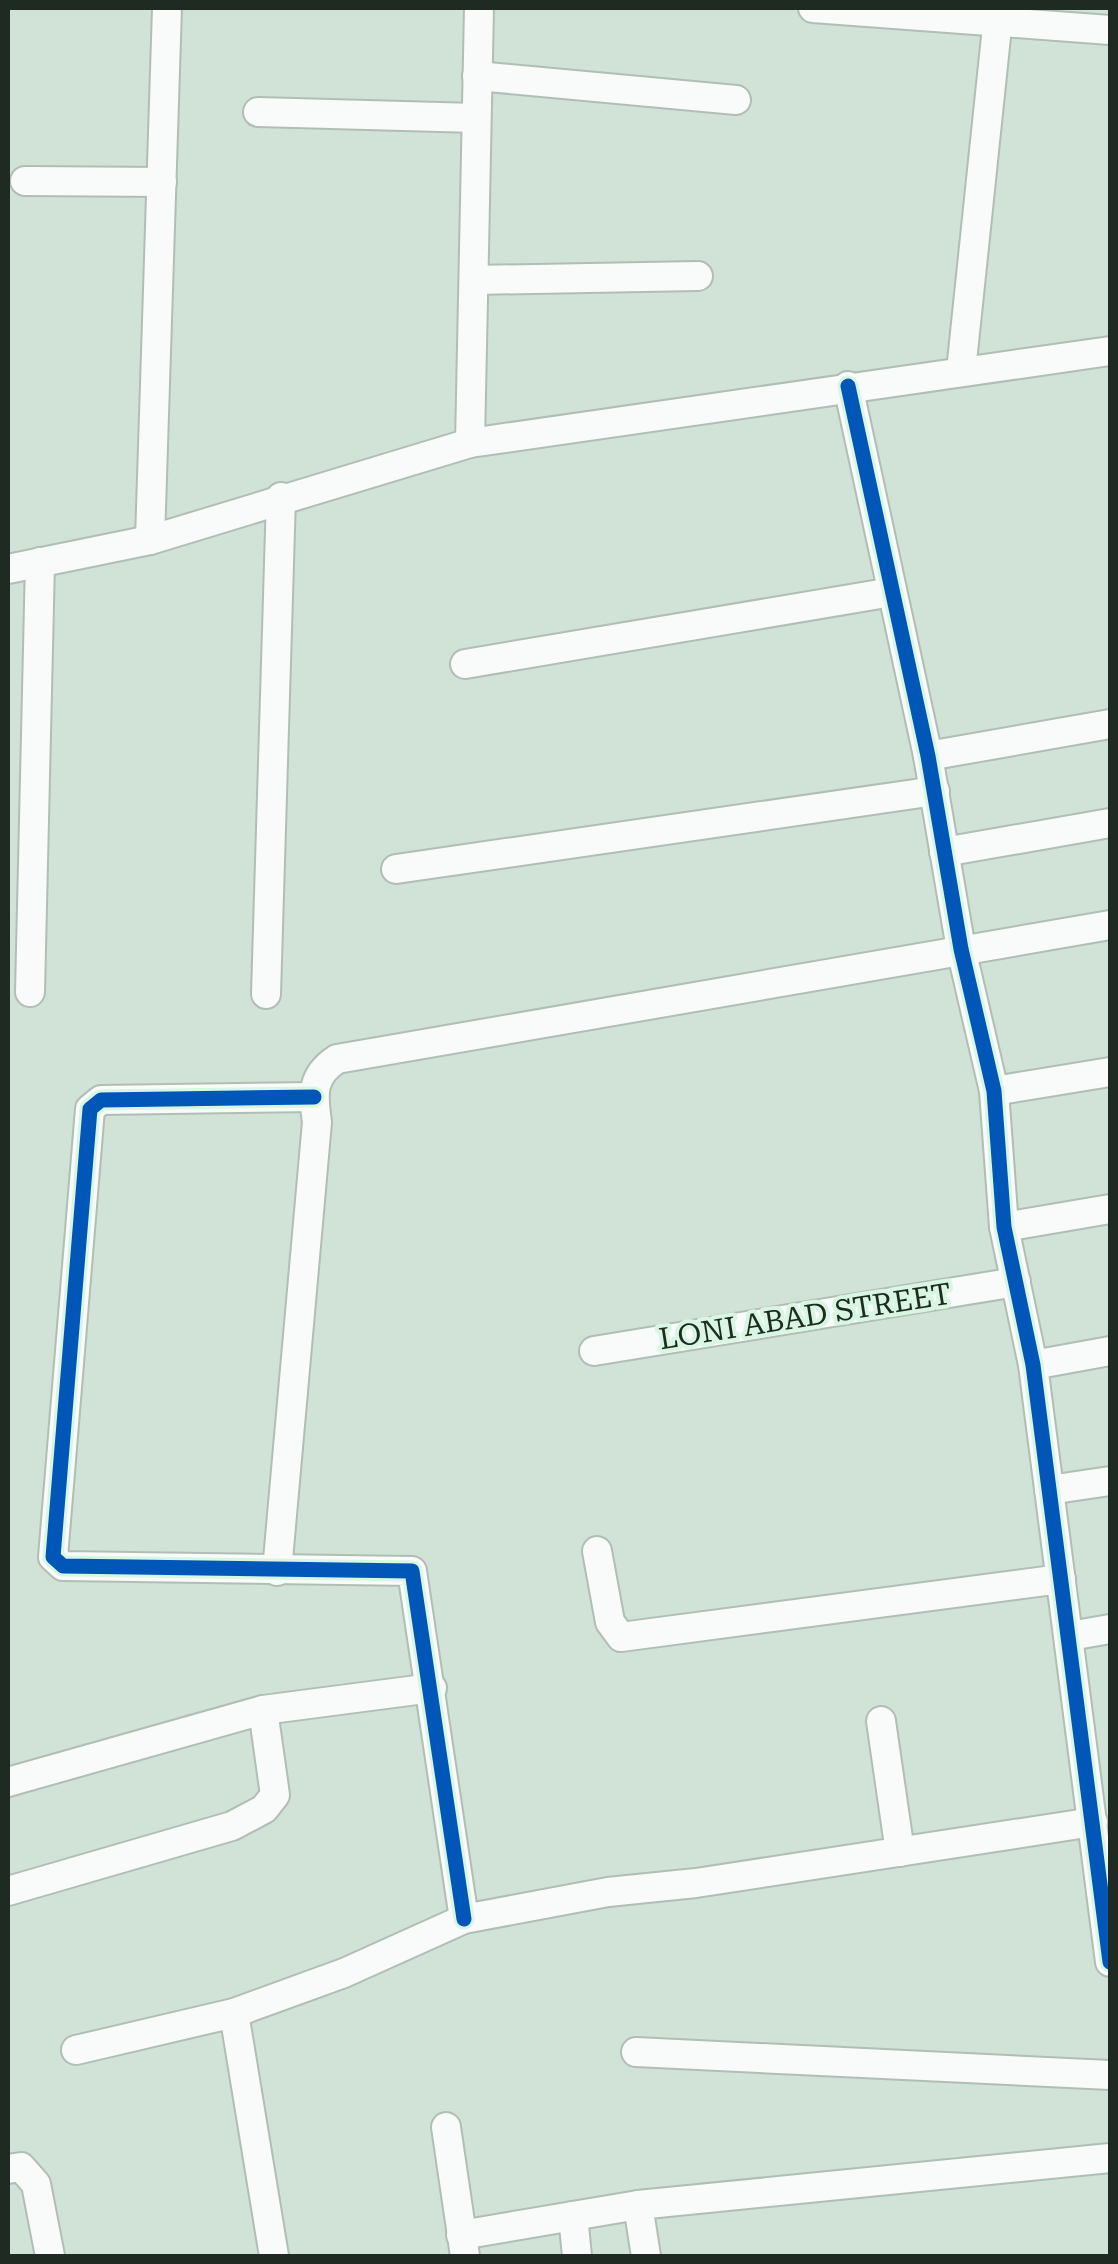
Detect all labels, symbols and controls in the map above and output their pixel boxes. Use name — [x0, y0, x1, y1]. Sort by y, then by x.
street label: LONI ABAD STREET — [656, 1276, 954, 1356]

